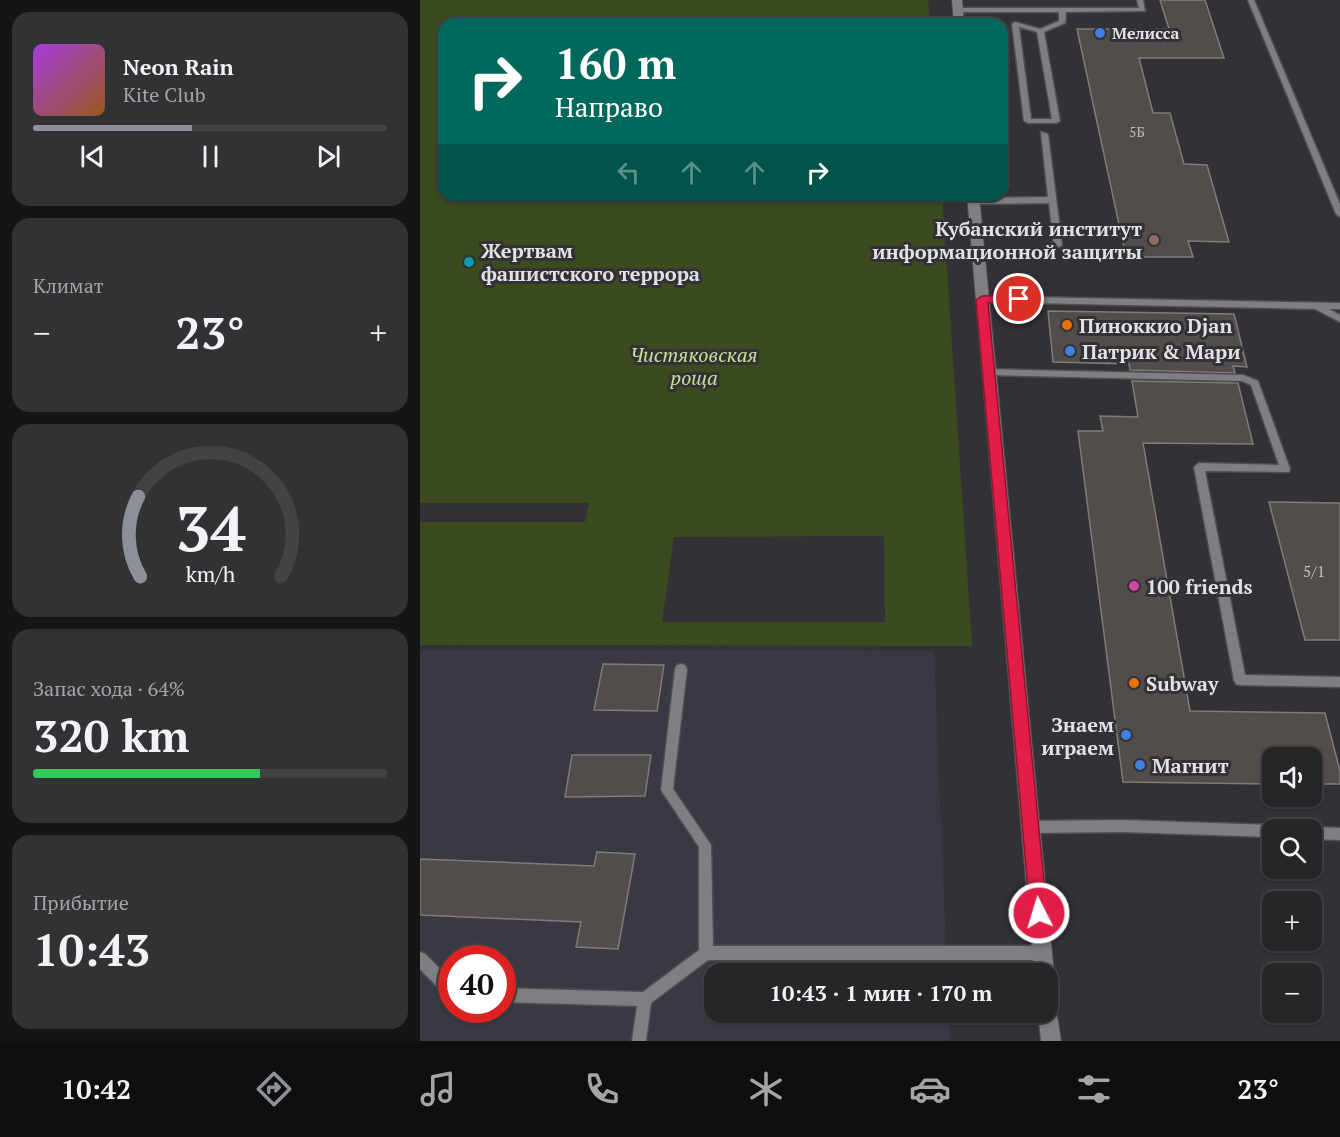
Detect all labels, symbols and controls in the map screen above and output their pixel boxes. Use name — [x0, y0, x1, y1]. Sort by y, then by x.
place label: Мелисса — [1112, 22, 1180, 44]
marker: Мелисса — [1093, 26, 1107, 40]
text: 160 m — [555, 35, 676, 91]
icon: right — [456, 42, 534, 120]
text: Neon Rain — [123, 52, 234, 81]
text: Kite Club — [123, 81, 206, 108]
text: Направо — [555, 89, 663, 125]
house number: 5Б — [1129, 122, 1145, 141]
icon: previous — [76, 140, 109, 173]
icon: pause — [194, 140, 227, 173]
icon: next — [312, 140, 345, 173]
icon: left — [612, 156, 645, 189]
icon: ahead — [675, 156, 708, 189]
icon: ahead — [738, 156, 771, 189]
icon: right — [801, 156, 834, 189]
place label: Кубанский институт информационной защиты — [872, 215, 1142, 265]
marker: Кубанский институт информационной защиты — [1147, 233, 1161, 247]
place label: Жертвам фашистского террора — [481, 237, 700, 287]
marker: Жертвам фашистского террора — [462, 255, 476, 269]
text: Климат — [33, 272, 104, 299]
pin — [993, 273, 1044, 324]
icon: arrive — [1002, 282, 1035, 315]
text: 23° — [175, 302, 245, 362]
text: − — [33, 311, 51, 354]
text: + — [369, 311, 387, 354]
place label: Пиноккио Djan — [1079, 312, 1232, 339]
marker: Пиноккио Djan — [1060, 318, 1074, 332]
place label: Патрик & Мари — [1082, 338, 1241, 365]
park label: Чистяковская роща — [630, 341, 758, 391]
marker: Патрик & Мари — [1063, 344, 1077, 358]
text: 34 — [175, 487, 245, 570]
house number: 5/1 — [1303, 560, 1325, 582]
text: km/h — [185, 561, 235, 589]
place label: 100 friends — [1146, 573, 1253, 600]
marker: 100 friends — [1127, 579, 1141, 593]
place label: Subway — [1146, 670, 1219, 697]
text: Запас хода · 64% — [33, 675, 185, 702]
marker: Subway — [1127, 676, 1141, 690]
text: 320 km — [33, 705, 189, 765]
place label: Знаем играем — [1041, 711, 1114, 761]
marker: Знаем играем — [1119, 728, 1133, 742]
map controls — [1262, 747, 1322, 1023]
button: sound — [1262, 747, 1322, 807]
place label: Магнит — [1152, 752, 1229, 779]
marker: Магнит — [1133, 758, 1147, 772]
button: search — [1262, 819, 1322, 879]
position arrow — [1007, 881, 1071, 945]
text: Прибытие — [33, 889, 129, 916]
button: + — [1262, 891, 1322, 951]
text: 10:43 — [33, 919, 150, 979]
speed limit sign: 40 — [438, 945, 516, 1023]
button: − — [1262, 963, 1322, 1023]
text: 10:43 · 1 мин · 170 m — [770, 978, 992, 1007]
icon: directions — [253, 1068, 295, 1110]
icon: music — [417, 1068, 459, 1110]
icon: phone — [581, 1068, 623, 1110]
icon: climate — [745, 1068, 787, 1110]
icon: car — [909, 1068, 951, 1110]
icon: filters — [1073, 1068, 1115, 1110]
text: 10:42 — [61, 1071, 131, 1107]
text: 23° — [1237, 1071, 1279, 1107]

